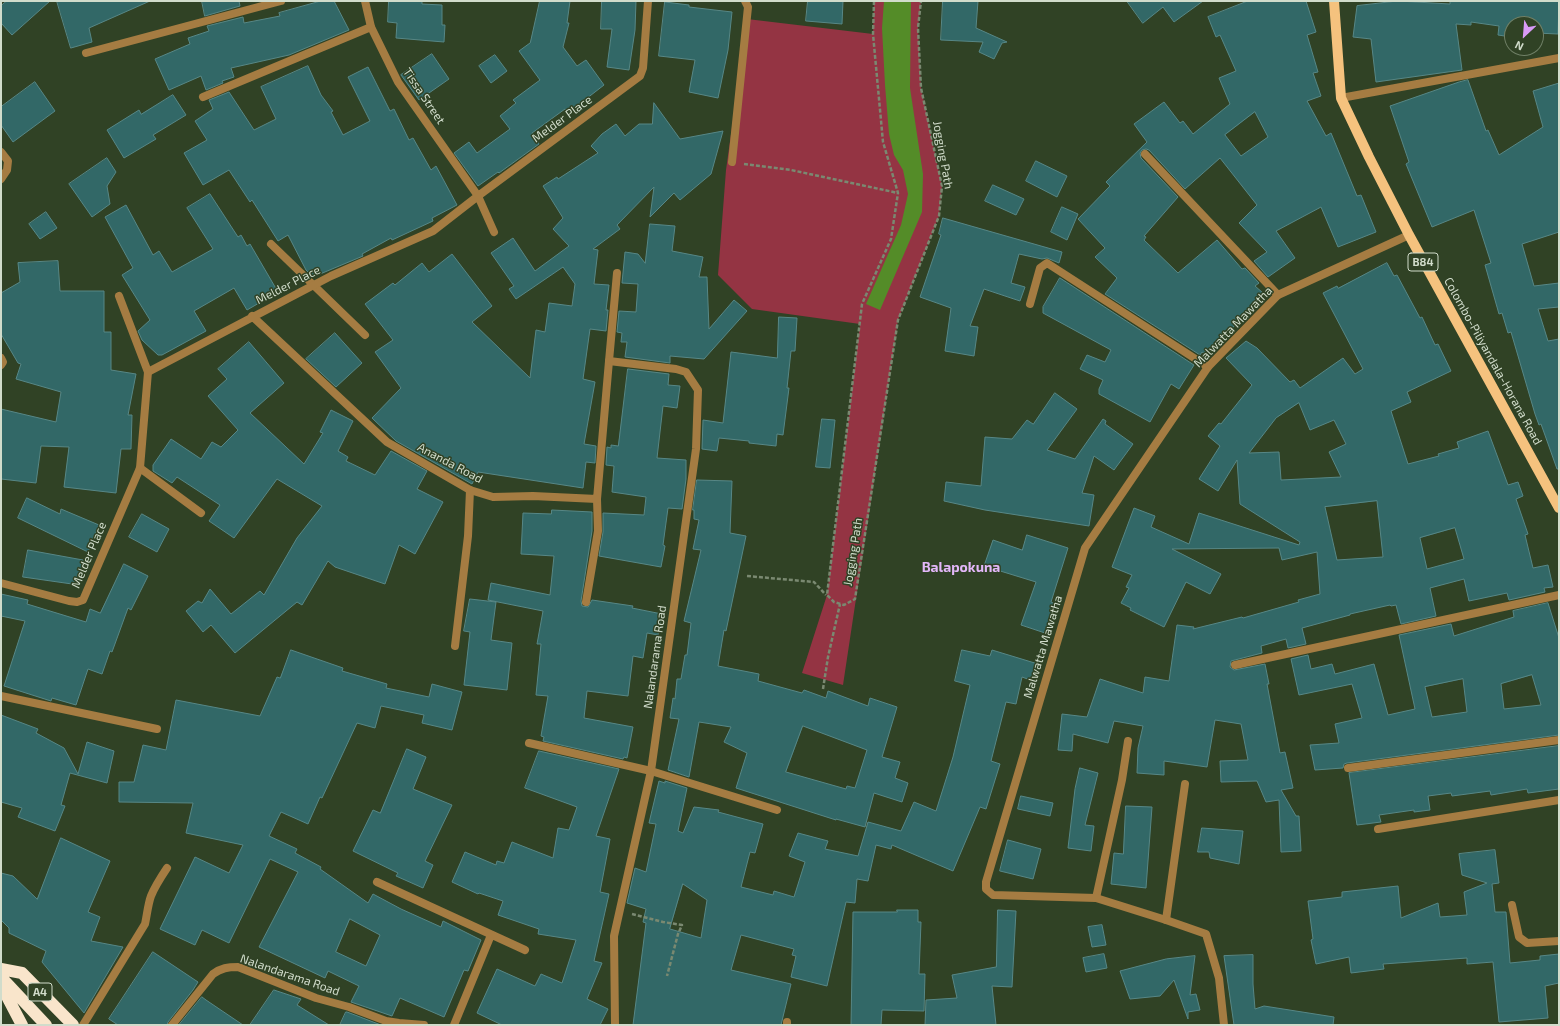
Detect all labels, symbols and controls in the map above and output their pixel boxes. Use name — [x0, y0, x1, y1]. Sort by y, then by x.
north arrow — [1504, 16, 1544, 56]
text: N — [1513, 39, 1525, 54]
street label: Tissa Street — [400, 65, 448, 127]
street label: Melder Place — [529, 92, 595, 146]
street label: Jogging Path — [930, 120, 956, 190]
road number: B84 — [1408, 253, 1438, 271]
street label: Melder Place — [253, 263, 323, 307]
street label: Colombo-Piliyandala-Horana Road — [1441, 275, 1545, 447]
street label: Malwatta Mawatha — [1191, 283, 1275, 371]
street label: Ananda Road — [415, 440, 485, 486]
street label: Jogging Path — [841, 517, 865, 587]
street label: Melder Place — [69, 520, 109, 590]
district label: Balapokuna — [922, 559, 1000, 575]
street label: Malwatta Mawatha — [1020, 594, 1066, 700]
street label: Nalandarama Road — [641, 604, 669, 710]
street label: Nalandarama Road — [238, 951, 342, 999]
road number: A4 — [28, 983, 52, 1001]

